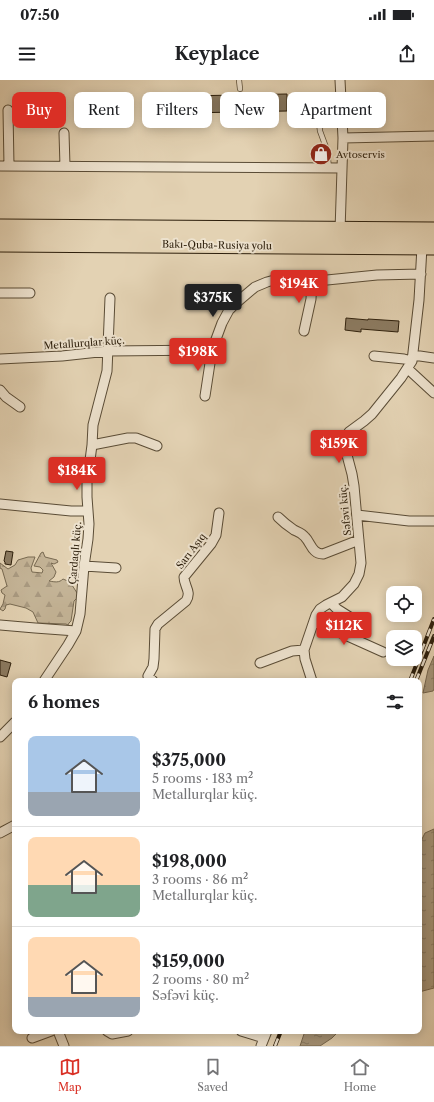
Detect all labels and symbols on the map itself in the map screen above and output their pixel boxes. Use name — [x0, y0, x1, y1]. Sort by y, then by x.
shop icon: Avtoservis — [308, 141, 334, 167]
place label: Avtoservis — [335, 148, 385, 161]
street label: Bakı-Quba-Rusiya yolu — [162, 238, 272, 252]
pin: $194K — [271, 270, 327, 304]
pin: $375K — [185, 284, 241, 318]
street label: Metallurqlar küç. — [43, 334, 125, 352]
pin: $198K — [170, 338, 226, 372]
pin: $159K — [311, 430, 367, 464]
pin: $184K — [49, 457, 105, 491]
street label: Səfəvi küç. — [336, 483, 354, 536]
street label: Çardaqlı küç. — [66, 521, 84, 585]
street label: Sarı Aşıq — [173, 530, 209, 572]
pin: $112K — [316, 612, 372, 646]

